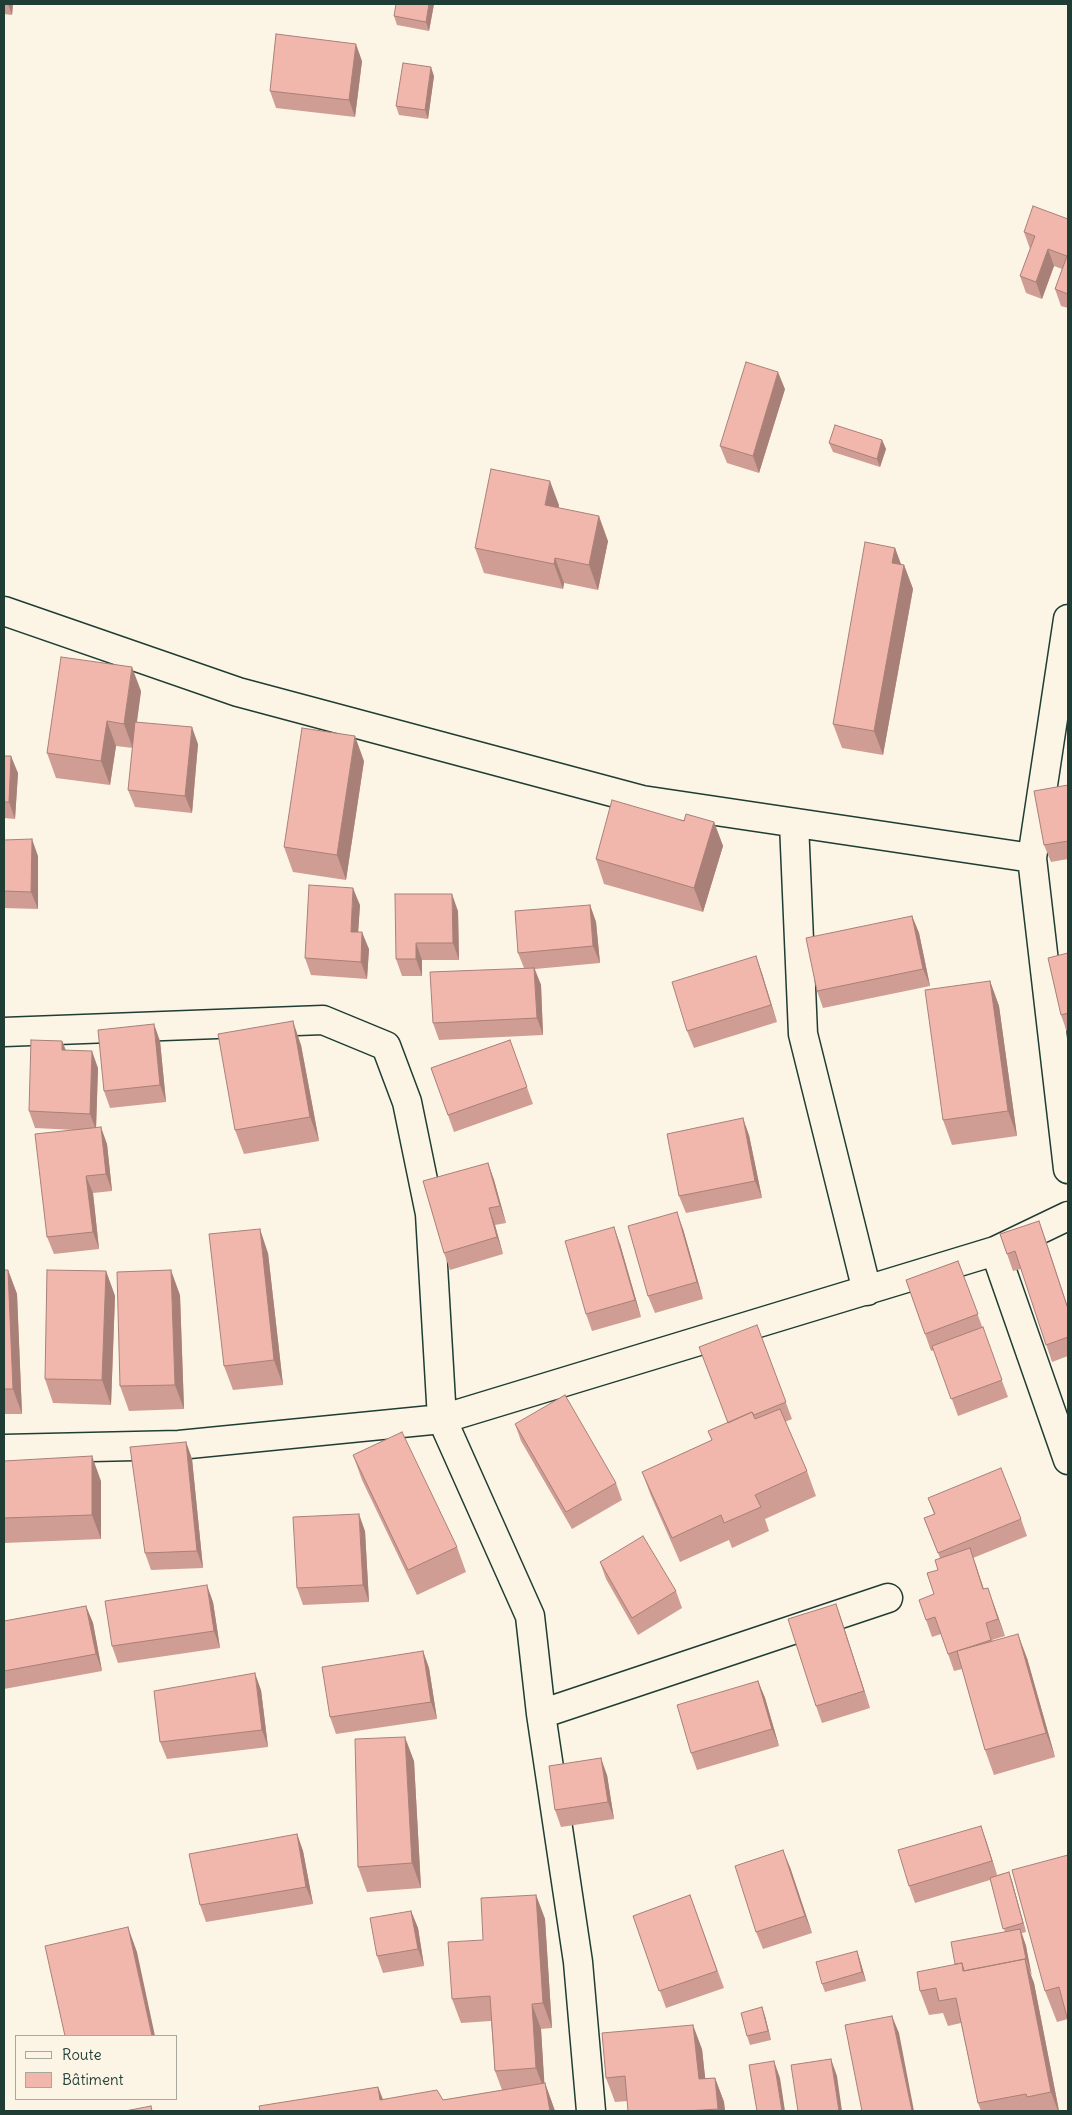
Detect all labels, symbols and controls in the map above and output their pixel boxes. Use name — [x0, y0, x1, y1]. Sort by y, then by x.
legend — [15, 2035, 178, 2100]
text: Route — [62, 2045, 102, 2064]
text: Bâtiment — [62, 2070, 124, 2089]

